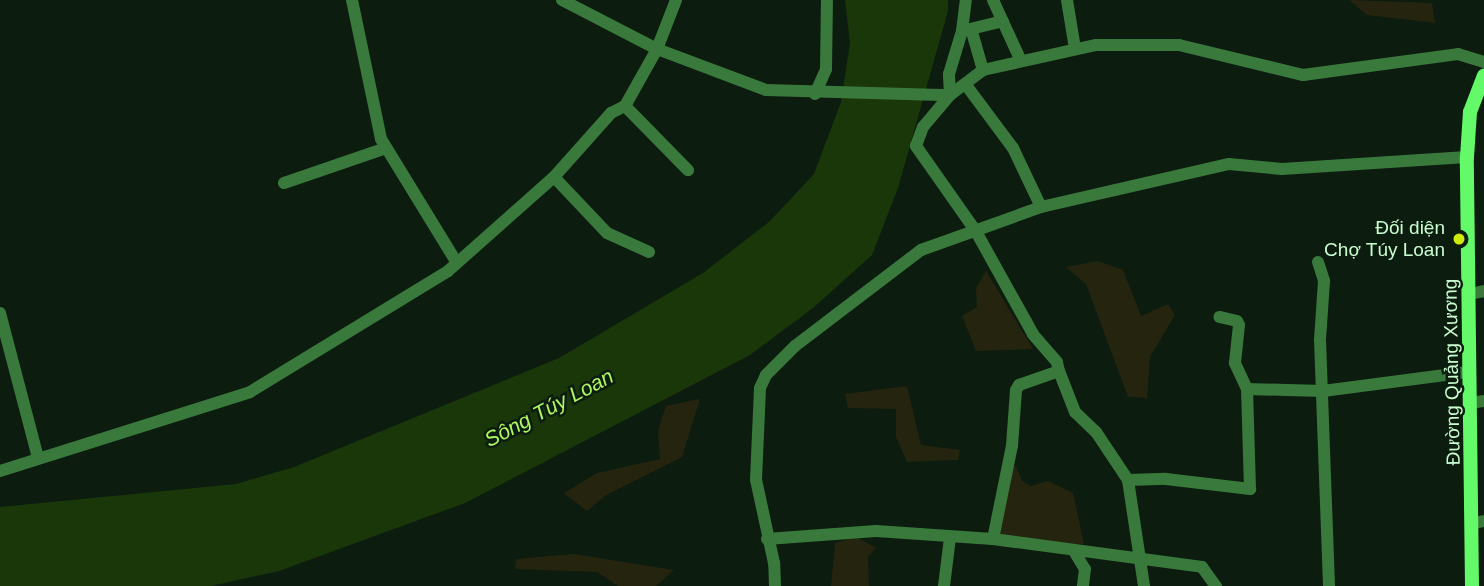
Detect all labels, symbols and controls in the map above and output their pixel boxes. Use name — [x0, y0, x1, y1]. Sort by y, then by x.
place label: Đối diện Chợ Túy Loan — [1324, 217, 1445, 261]
marker: Đối diện Chợ Túy Loan — [1451, 231, 1467, 247]
street label: Đường Quảng Xương — [1439, 279, 1465, 465]
water label: Sông Túy Loan — [480, 363, 618, 453]

